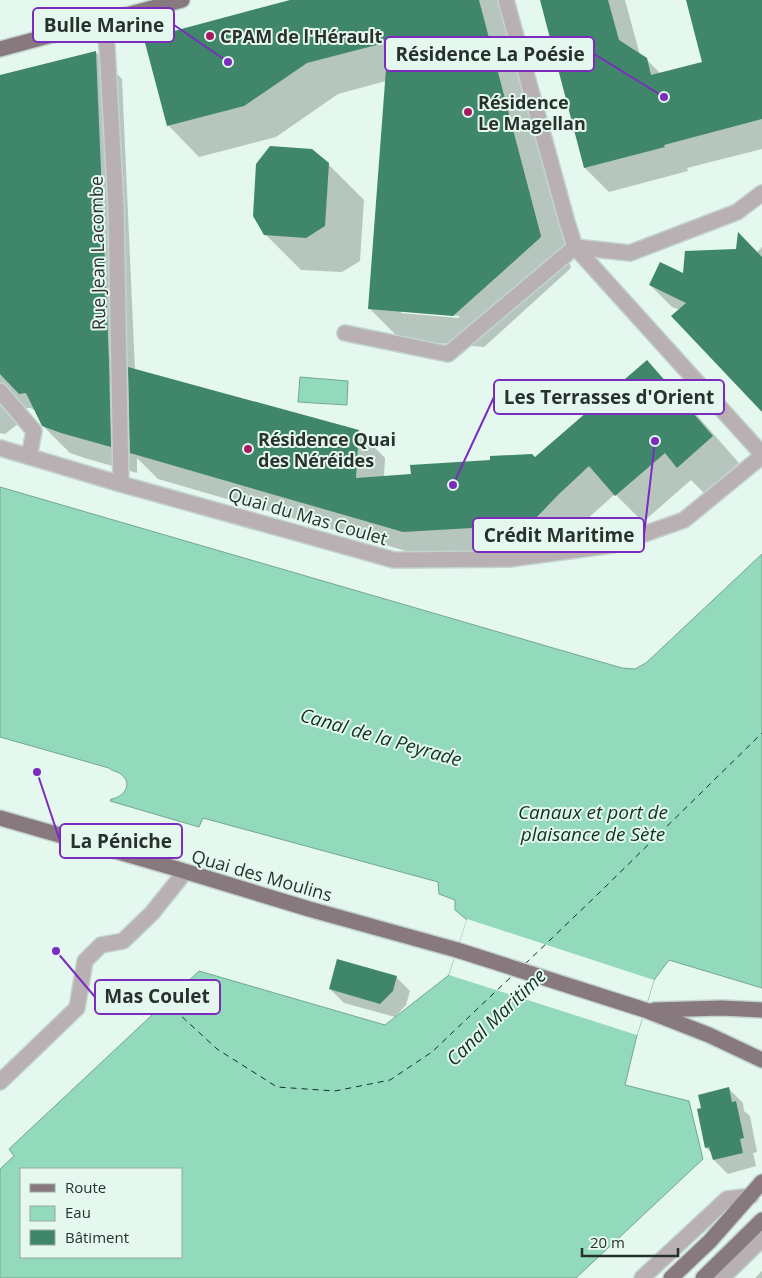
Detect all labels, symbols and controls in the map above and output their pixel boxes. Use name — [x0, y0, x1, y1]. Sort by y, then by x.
callout: Bulle Marine — [33, 8, 174, 42]
text: Bulle Marine — [44, 12, 164, 38]
place label: CPAM de l'Hérault — [220, 24, 383, 48]
marker: CPAM de l'Hérault — [204, 30, 216, 42]
callout: Résidence La Poésie — [385, 37, 594, 71]
text: Résidence La Poésie — [395, 41, 585, 67]
place label: Résidence Le Magellan — [478, 90, 586, 135]
marker: Résidence Le Magellan — [462, 106, 474, 118]
street label: Rue Jean Lacombe — [84, 176, 110, 330]
callout: Les Terrasses d'Orient — [494, 380, 724, 414]
text: Les Terrasses d'Orient — [504, 384, 714, 410]
place label: Résidence Quai des Néréides — [258, 427, 396, 472]
marker: Résidence Quai des Néréides — [242, 443, 254, 455]
street label: Quai du Mas Coulet — [226, 482, 390, 550]
callout: Crédit Maritime — [473, 518, 644, 552]
text: Crédit Maritime — [484, 522, 634, 548]
water label: Canal de la Peyrade — [297, 702, 465, 772]
water label: Canaux et port de plaisance de Sète — [518, 799, 668, 847]
callout: La Péniche — [60, 824, 182, 858]
text: La Péniche — [70, 828, 172, 854]
street label: Quai des Moulins — [189, 843, 335, 907]
water label: Canal Maritime — [440, 963, 552, 1071]
callout: Mas Coulet — [95, 980, 220, 1014]
text: Mas Coulet — [104, 983, 210, 1009]
legend — [20, 1168, 182, 1258]
text: Route — [65, 1177, 106, 1197]
text: Eau — [65, 1202, 91, 1222]
scale bar — [582, 1226, 678, 1258]
text: Bâtiment — [65, 1227, 129, 1247]
text: 20 m — [590, 1232, 625, 1252]

